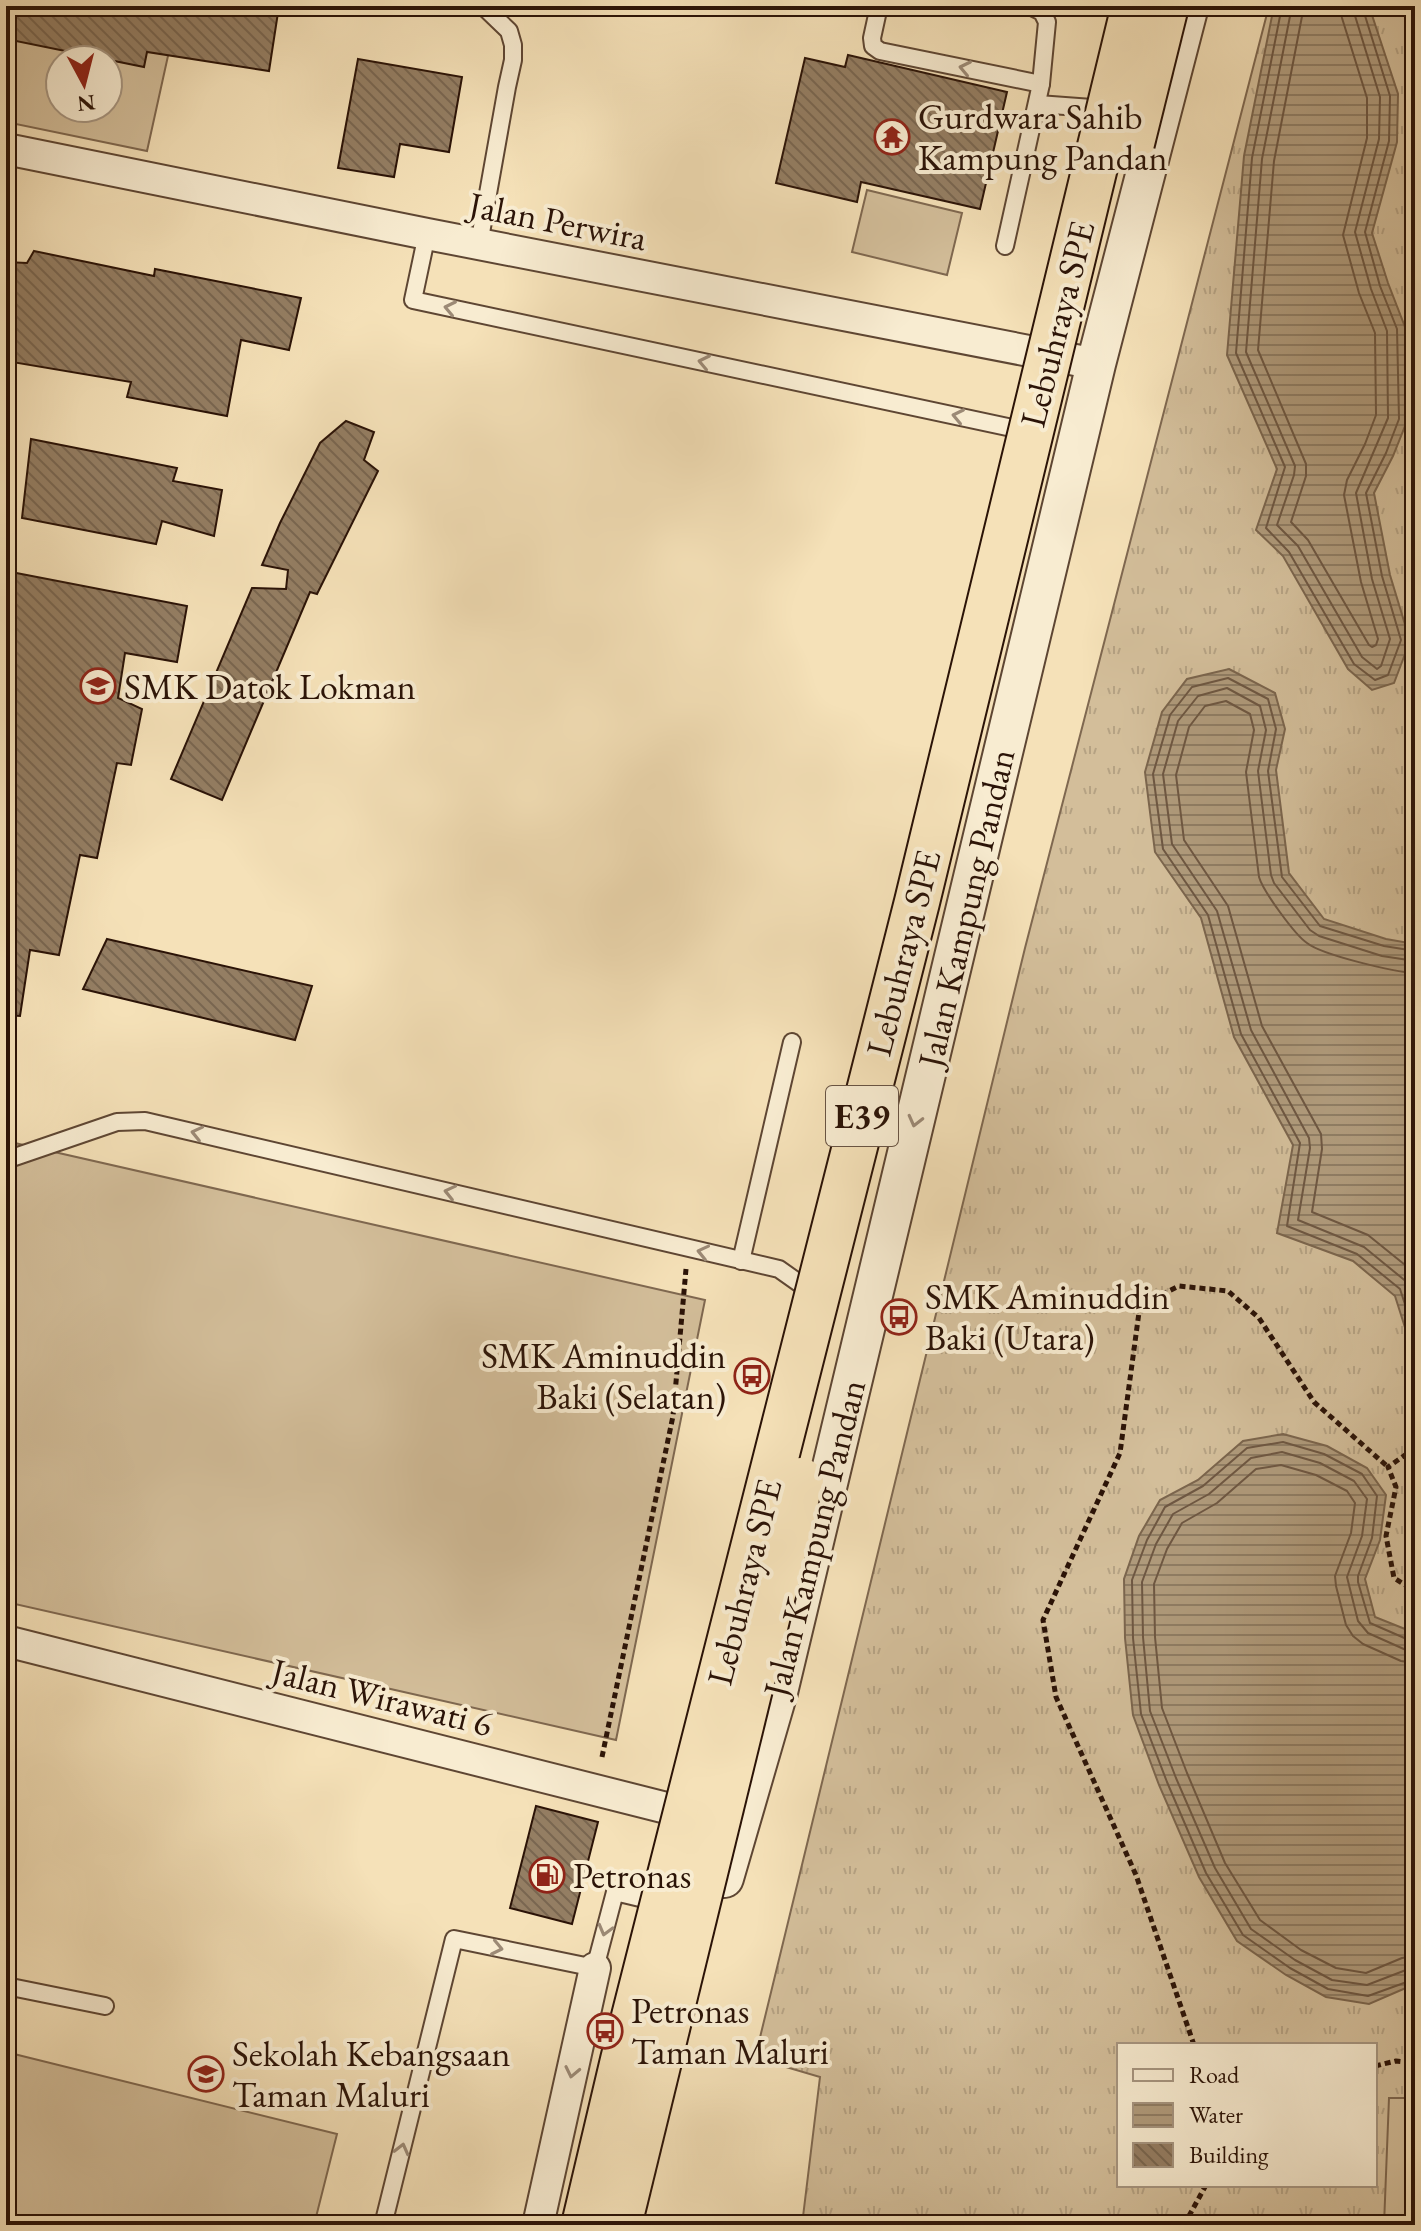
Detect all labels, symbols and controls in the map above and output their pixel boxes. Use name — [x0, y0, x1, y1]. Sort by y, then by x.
north arrow — [44, 44, 124, 124]
one-way arrow — [959, 60, 972, 77]
text: N — [76, 88, 97, 119]
place label: Gurdwara Sahib Kampung Pandan — [918, 93, 1167, 181]
temple icon: Gurdwara Sahib Kampung Pandan — [873, 118, 911, 156]
street label: Jalan Perwira — [462, 180, 651, 261]
street label: Lebuhraya SPE — [1009, 216, 1105, 432]
one-way arrow — [443, 300, 457, 317]
one-way arrow — [698, 354, 711, 371]
one-way arrow — [952, 408, 966, 425]
place label: SMK Datok Lokman — [124, 663, 416, 710]
school or university icon: SMK Datok Lokman — [79, 667, 117, 705]
street label: Jalan Kampung Pandan — [906, 744, 1025, 1075]
street label: Lebuhraya SPE — [855, 845, 951, 1061]
road number: E39 — [826, 1086, 898, 1146]
one-way arrow — [907, 1114, 924, 1127]
one-way arrow — [190, 1125, 204, 1142]
one-way arrow — [443, 1184, 457, 1201]
one-way arrow — [697, 1244, 710, 1261]
place label: SMK Aminuddin Baki (Utara) — [925, 1273, 1170, 1361]
bus stop icon: SMK Aminuddin Baki (Utara) — [880, 1298, 918, 1336]
place label: SMK Aminuddin Baki (Selatan) — [481, 1332, 726, 1420]
bus stop icon: SMK Aminuddin Baki (Selatan) — [733, 1357, 771, 1395]
street label: Jalan Kampung Pandan — [751, 1375, 876, 1704]
street label: Lebuhraya SPE — [696, 1474, 792, 1690]
street label: Jalan Wirawati 6 — [264, 1646, 497, 1747]
place label: Petronas — [573, 1852, 691, 1899]
fuel station icon: Petronas — [528, 1856, 566, 1894]
one-way arrow — [597, 1923, 614, 1937]
one-way arrow — [490, 1939, 503, 1956]
place label: Petronas Taman Maluri — [631, 1987, 829, 2075]
bus stop icon: Petronas Taman Maluri — [586, 2012, 624, 2050]
place label: Sekolah Kebangsaan Taman Maluri — [232, 2030, 510, 2118]
legend — [1117, 2043, 1377, 2187]
school or university icon: Sekolah Kebangsaan Taman Maluri — [187, 2055, 225, 2093]
text: Road — [1189, 2059, 1240, 2090]
one-way arrow — [564, 2064, 581, 2078]
text: Water — [1189, 2099, 1243, 2130]
text: Building — [1189, 2139, 1269, 2170]
one-way arrow — [393, 2143, 410, 2157]

